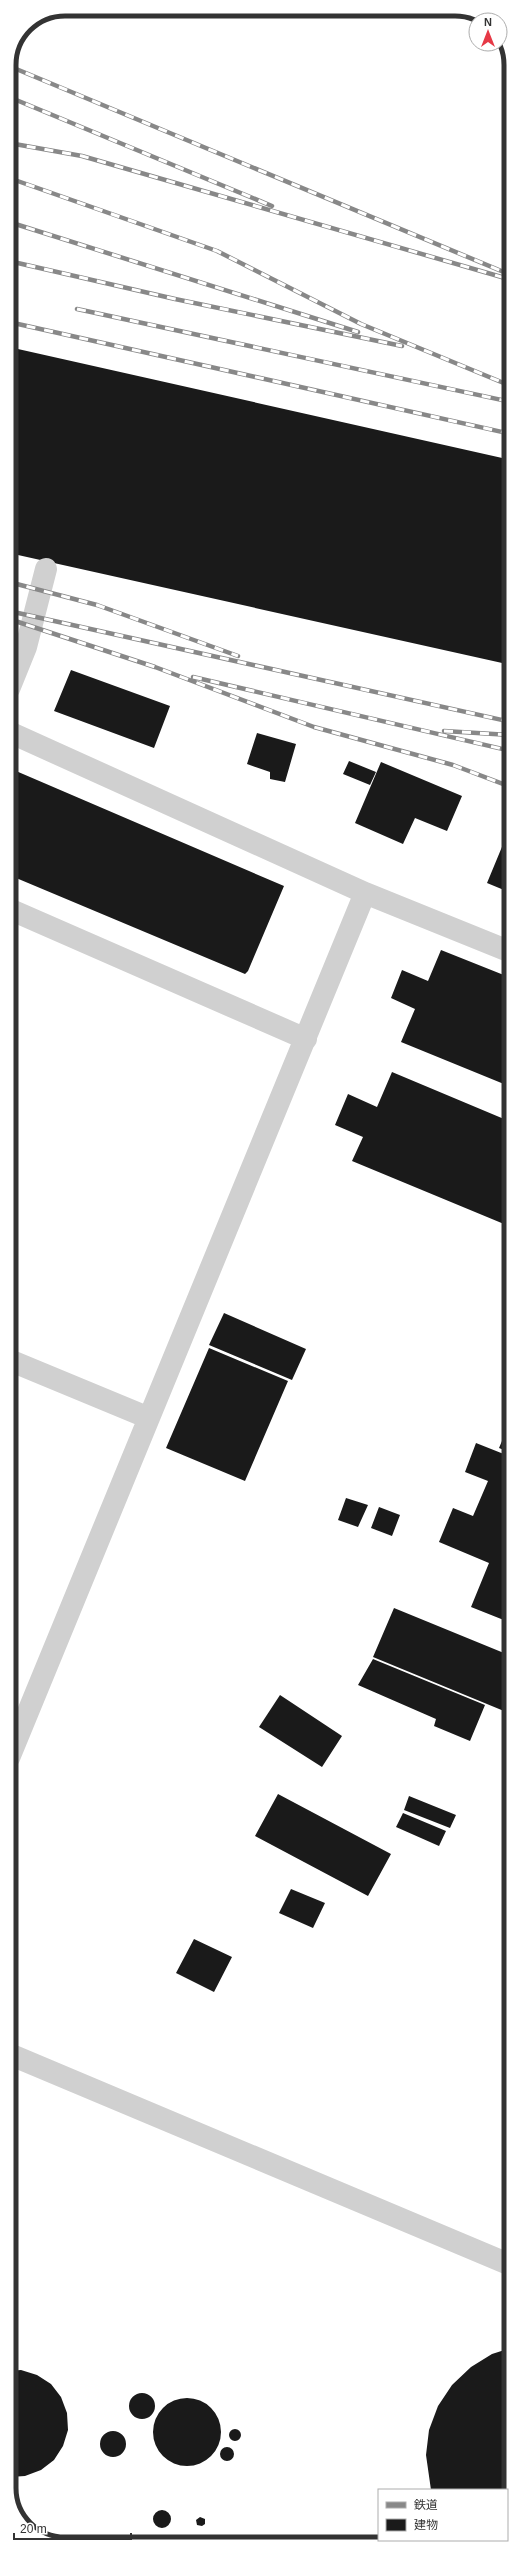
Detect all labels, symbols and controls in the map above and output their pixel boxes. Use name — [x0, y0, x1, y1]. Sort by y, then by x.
north arrow — [468, 12, 508, 52]
text: N — [484, 16, 492, 28]
legend — [378, 2489, 508, 2541]
text: 鉄道 — [414, 2498, 438, 2512]
scale bar — [14, 2515, 131, 2541]
text: 建物 — [414, 2518, 438, 2532]
text: 20 m — [20, 2522, 47, 2536]

